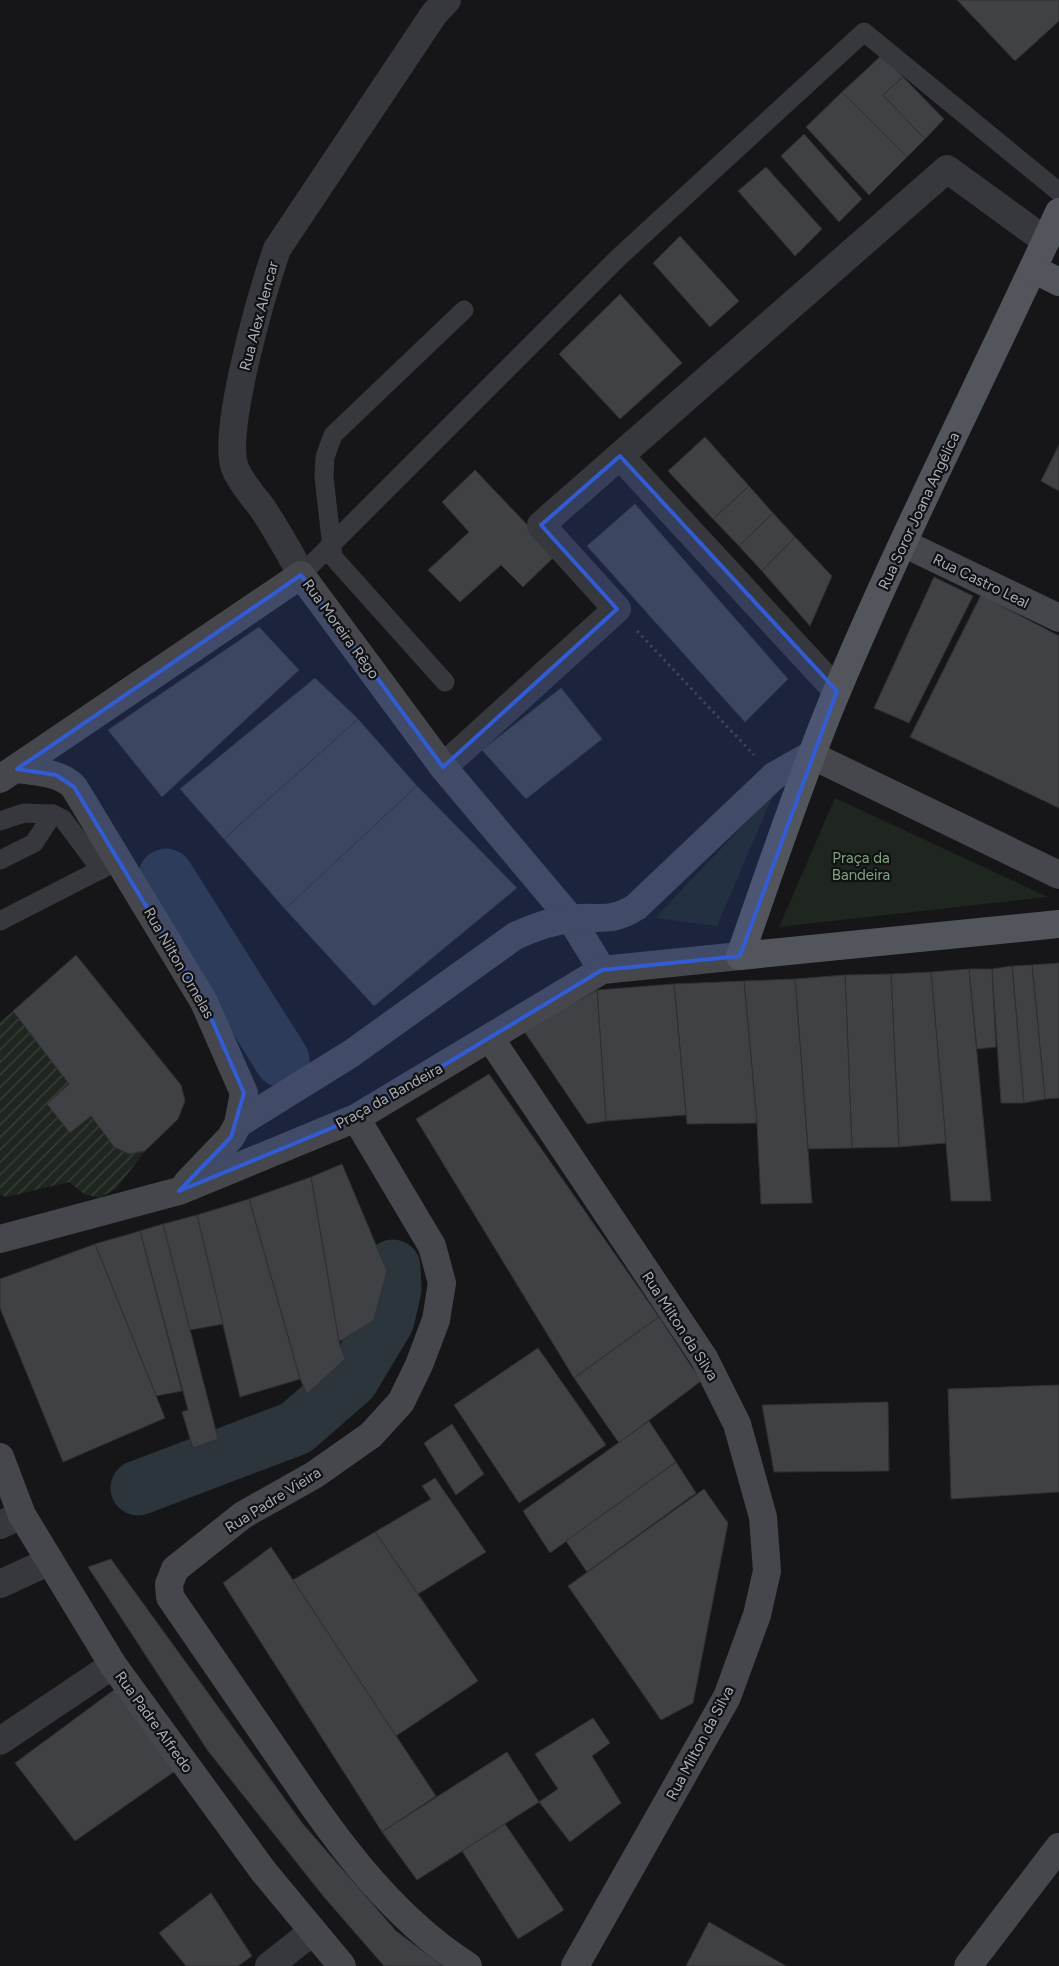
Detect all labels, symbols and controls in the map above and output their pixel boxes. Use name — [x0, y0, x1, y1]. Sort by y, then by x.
street label: Rua Alex Alencar — [236, 259, 282, 373]
street label: Rua Soror Joana Angélica — [875, 430, 963, 592]
street label: Rua Castro Leal — [930, 550, 1032, 612]
street label: Rua Moreira Rêgo — [299, 576, 383, 683]
park label: Praça da Bandeira — [832, 849, 890, 884]
street label: Rua Nilton Ornelas — [140, 904, 218, 1022]
street label: Praça da Bandeira — [332, 1059, 446, 1133]
street label: Rua Milton da Silva — [638, 1268, 722, 1384]
street label: Rua Padre Vieira — [222, 1463, 324, 1537]
street label: Rua Padre Alfredo — [111, 1668, 197, 1776]
street label: Rua Milton da Silva — [662, 1683, 738, 1803]

